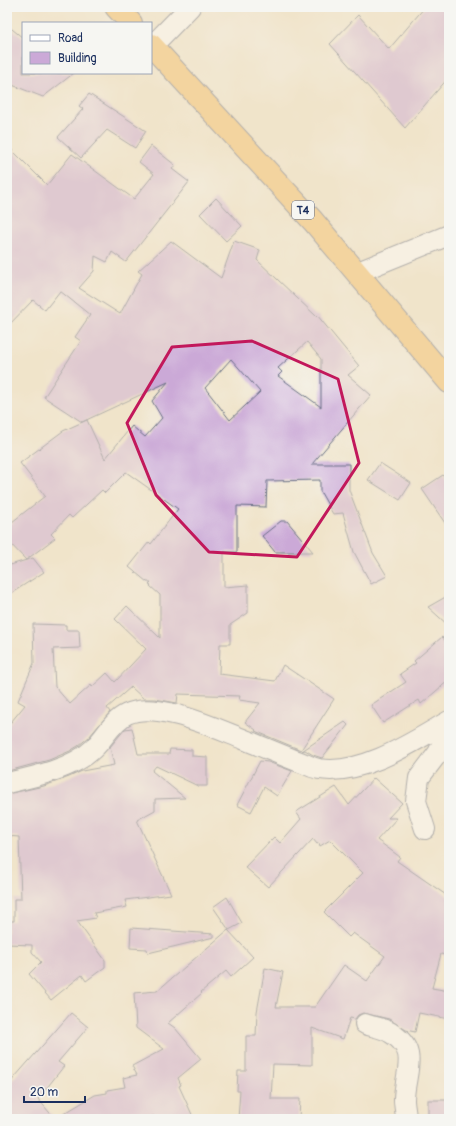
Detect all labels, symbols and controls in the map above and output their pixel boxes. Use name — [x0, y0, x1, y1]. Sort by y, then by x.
legend — [22, 22, 152, 74]
text: Road — [58, 31, 83, 46]
text: Building — [58, 51, 97, 66]
road number: T4 — [292, 201, 314, 219]
scale bar — [24, 1078, 85, 1104]
text: 20 m — [30, 1085, 59, 1100]

